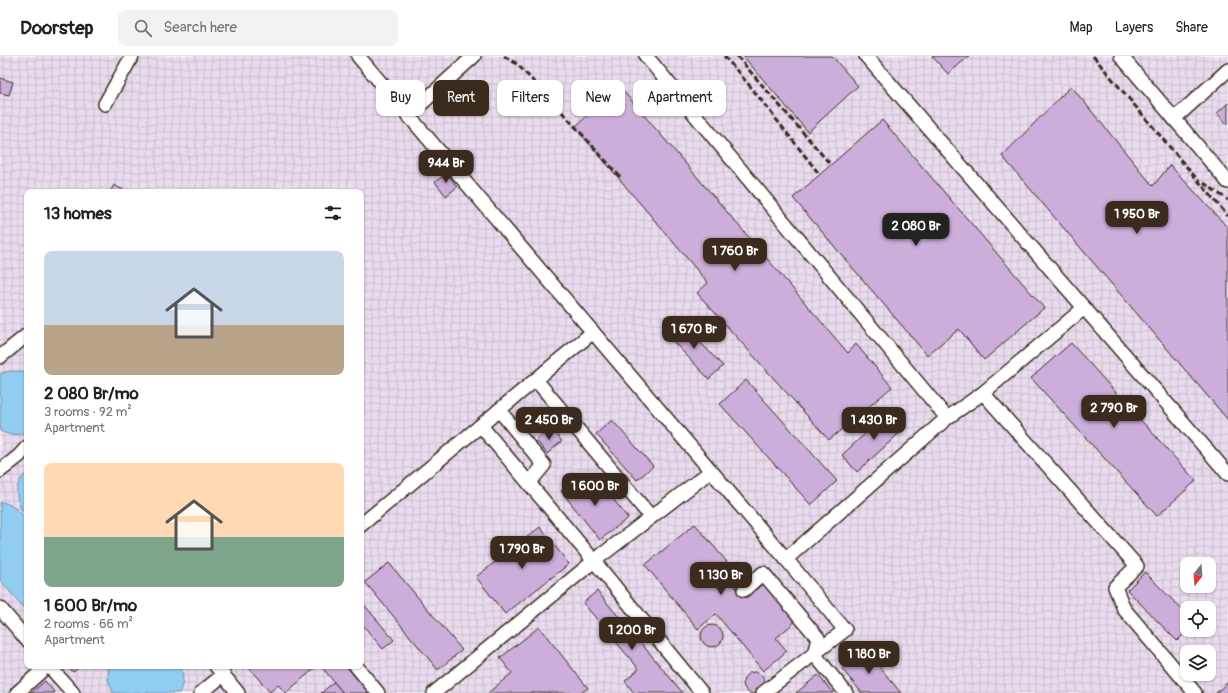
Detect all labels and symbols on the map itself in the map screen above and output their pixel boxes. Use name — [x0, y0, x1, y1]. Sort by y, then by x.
pin: 944 Br — [413, 150, 479, 184]
pin: 1 950 Br — [1096, 201, 1178, 235]
pin: 2 080 Br — [875, 213, 957, 247]
pin: 1 760 Br — [694, 238, 776, 272]
pin: 1 670 Br — [653, 316, 735, 350]
pin: 2 790 Br — [1073, 395, 1155, 429]
pin: 2 450 Br — [508, 407, 590, 441]
pin: 1 430 Br — [833, 407, 915, 441]
pin: 1 600 Br — [554, 473, 636, 507]
pin: 1 790 Br — [481, 536, 563, 570]
north arrow — [1180, 557, 1216, 593]
pin: 1 130 Br — [680, 562, 762, 596]
pin: 1 200 Br — [591, 617, 673, 651]
pin: 1 180 Br — [828, 641, 910, 675]

